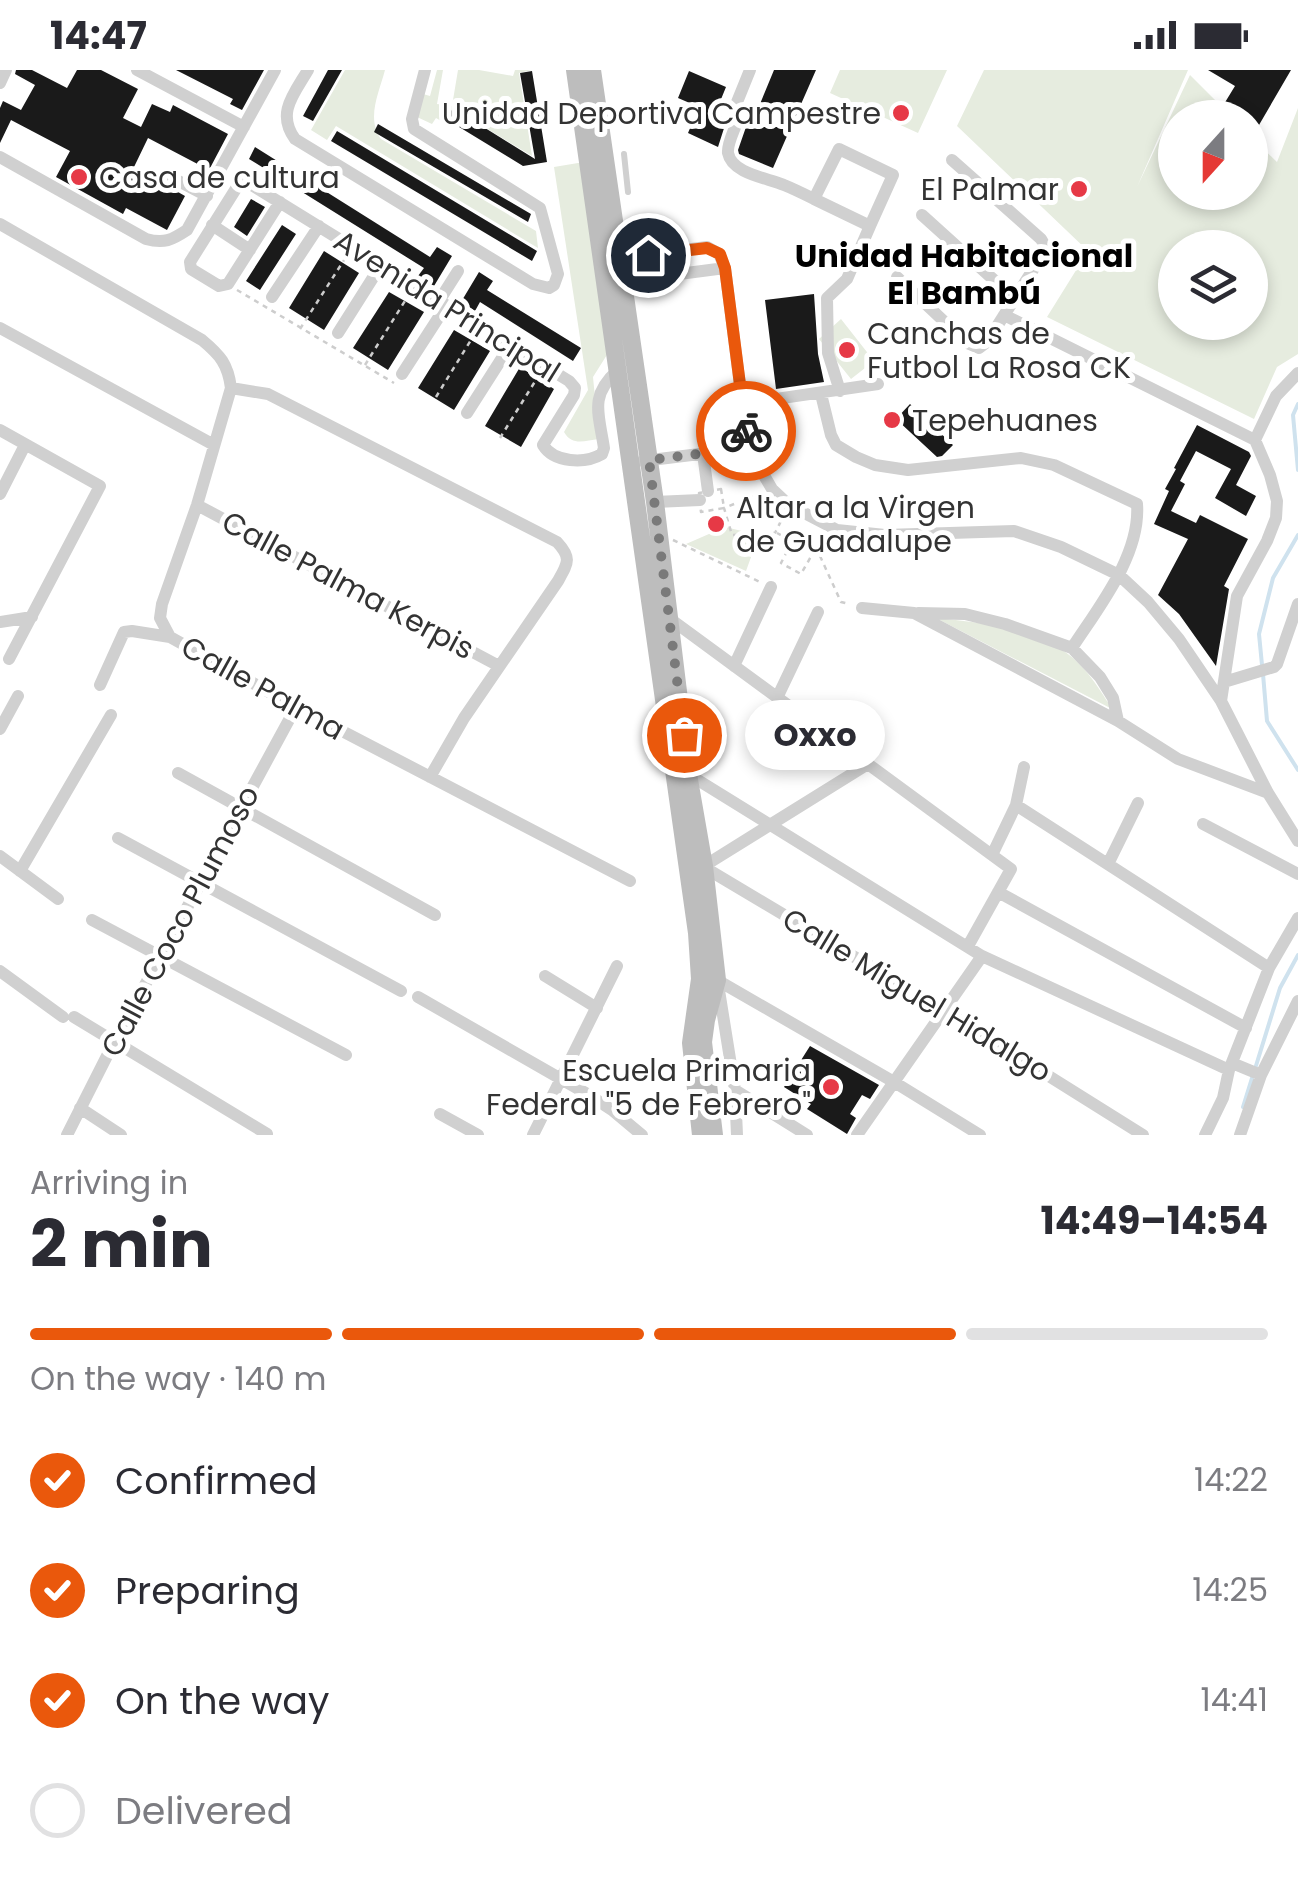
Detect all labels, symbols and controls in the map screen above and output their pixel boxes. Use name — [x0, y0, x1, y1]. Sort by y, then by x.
text: 14:47 — [50, 9, 147, 62]
place label: Unidad Deportiva Campestre — [442, 92, 881, 135]
north arrow — [1158, 100, 1268, 210]
map controls — [1158, 100, 1268, 340]
marker: Unidad Deportiva Campestre — [890, 102, 912, 124]
place label: Casa de cultura — [99, 156, 340, 199]
marker: Casa de cultura — [68, 166, 90, 188]
place label: El Palmar — [921, 168, 1059, 211]
marker: El Palmar — [1068, 178, 1090, 200]
pin — [606, 213, 691, 298]
street label: Avenida Principal — [326, 219, 568, 393]
icon: home — [621, 228, 676, 283]
button: layers — [1158, 230, 1268, 340]
district label: Unidad Habitacional El Bambú — [795, 233, 1133, 315]
place label: Canchas de Futbol La Rosa CK — [867, 312, 1131, 389]
marker: Canchas de Futbol La Rosa CK — [836, 339, 858, 361]
courier — [696, 381, 796, 481]
place label: Tepehuanes — [912, 399, 1098, 442]
icon: bike — [719, 404, 774, 459]
marker: Tepehuanes — [881, 409, 903, 431]
place label: Altar a la Virgen de Guadalupe — [736, 486, 975, 563]
street label: Calle Palma Kerpis — [214, 500, 482, 670]
marker: Altar a la Virgen de Guadalupe — [705, 513, 727, 535]
street label: Calle Palma — [173, 625, 353, 751]
pin — [642, 693, 727, 778]
callout: Oxxo — [744, 700, 884, 770]
icon: bag — [657, 708, 712, 763]
text: Oxxo — [773, 712, 857, 757]
street label: Calle Coco Plumoso — [90, 778, 270, 1064]
street label: Calle Miguel Hidalgo — [774, 897, 1060, 1093]
place label: Escuela Primaria Federal "5 de Febrero" — [486, 1049, 811, 1126]
marker: Escuela Primaria Federal "5 de Febrero" — [820, 1076, 842, 1098]
text: Arriving in — [30, 1160, 188, 1205]
text: 14:49–14:54 — [1040, 1194, 1268, 1247]
text: 2 min — [30, 1199, 213, 1290]
text: On the way · 140 m — [30, 1356, 326, 1401]
icon: check — [30, 1453, 85, 1508]
text: Confirmed — [115, 1454, 317, 1507]
text: 14:22 — [1194, 1457, 1268, 1502]
icon: check — [30, 1563, 85, 1618]
text: Preparing — [115, 1564, 300, 1617]
text: 14:25 — [1192, 1567, 1268, 1612]
icon: check — [30, 1673, 85, 1728]
text: On the way — [115, 1674, 329, 1727]
text: 14:41 — [1200, 1677, 1268, 1722]
text: Delivered — [115, 1784, 292, 1837]

